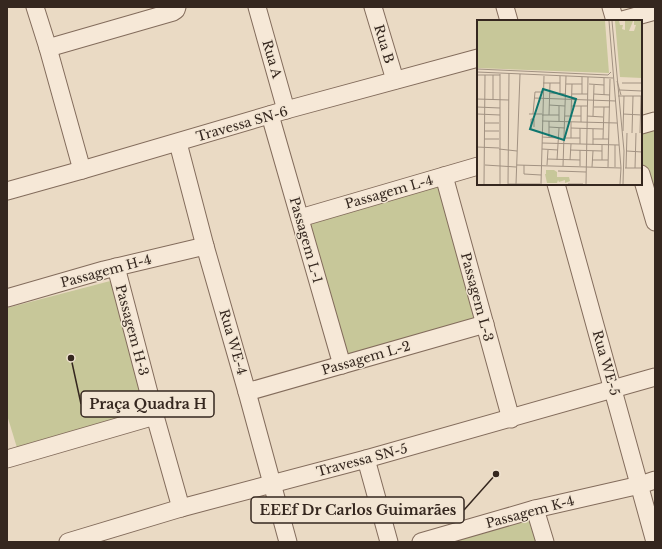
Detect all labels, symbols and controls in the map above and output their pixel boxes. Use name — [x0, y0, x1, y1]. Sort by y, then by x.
inset map — [477, 20, 642, 185]
street label: Rua B — [370, 23, 398, 66]
street label: Rua A — [258, 38, 286, 81]
street label: Travessa SN-6 — [194, 103, 290, 145]
street label: Passagem L-4 — [343, 171, 435, 213]
street label: Passagem L-1 — [286, 195, 326, 285]
street label: Passagem H-4 — [59, 251, 153, 291]
street label: Passagem L-3 — [457, 251, 497, 343]
street label: Passagem H-3 — [112, 283, 152, 377]
street label: Rua WE-4 — [216, 307, 250, 377]
street label: Rua WE-5 — [589, 328, 623, 398]
street label: Passagem L-2 — [320, 337, 412, 379]
callout: Praça Quadra H — [81, 391, 214, 417]
text: Praça Quadra H — [89, 395, 207, 413]
street label: Travessa SN-5 — [315, 440, 409, 480]
street label: Passagem K-4 — [484, 492, 576, 532]
callout: EEEf Dr Carlos Guimarães — [251, 497, 464, 523]
text: EEEf Dr Carlos Guimarães — [260, 501, 457, 519]

